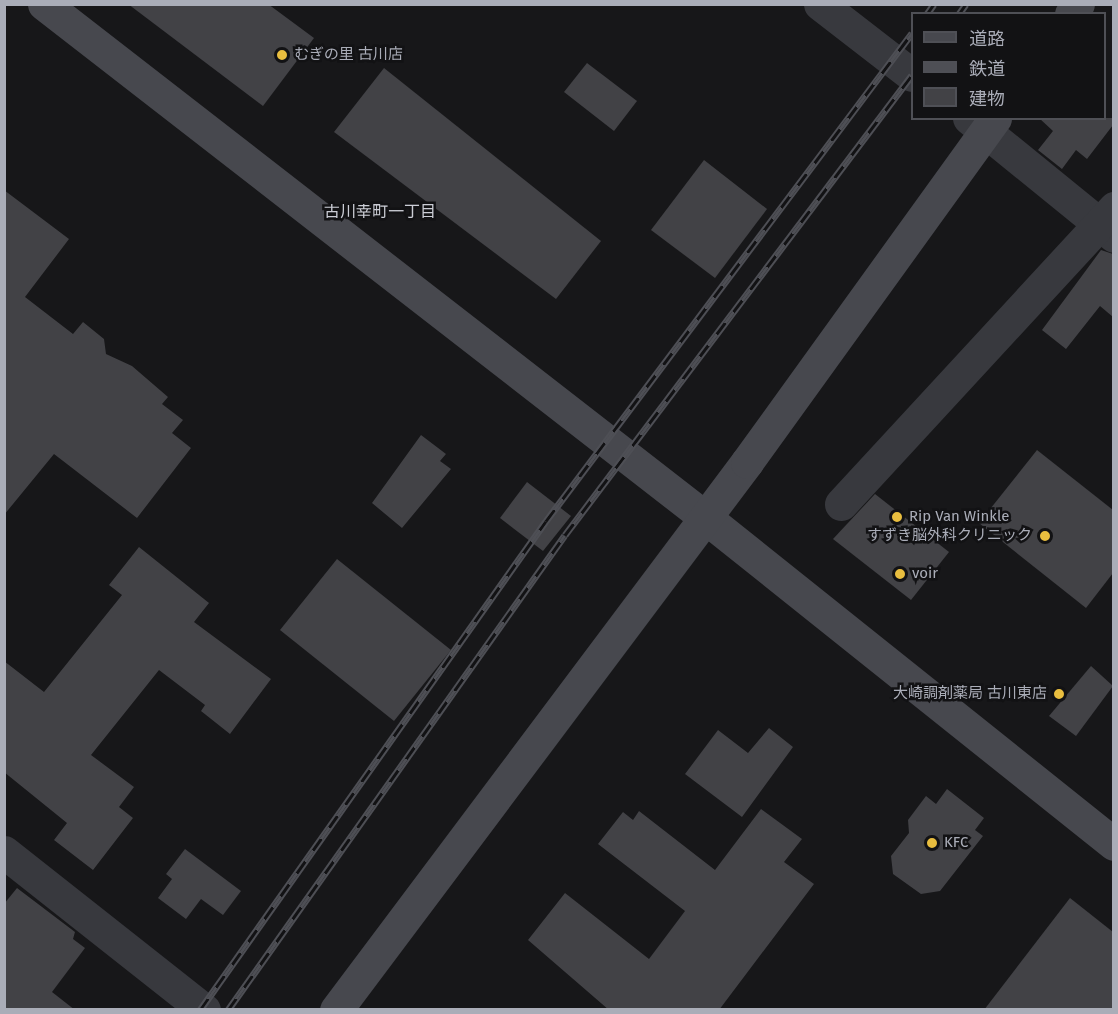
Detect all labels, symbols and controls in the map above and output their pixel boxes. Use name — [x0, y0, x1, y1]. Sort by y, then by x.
legend — [911, 12, 1106, 120]
text: 道路 — [969, 28, 1005, 50]
place label: むぎの里 古川店 — [294, 46, 403, 64]
marker: むぎの里 古川店 — [275, 48, 289, 62]
text: 鉄道 — [969, 58, 1005, 80]
text: 建物 — [969, 88, 1005, 110]
district label: 古川幸町一丁目 — [324, 202, 436, 222]
place label: Rip Van Winkle — [909, 508, 1009, 526]
marker: Rip Van Winkle — [890, 510, 904, 524]
place label: すずき脳外科クリニック — [867, 527, 1032, 545]
marker: すずき脳外科クリニック — [1036, 527, 1054, 545]
place label: voir — [912, 565, 938, 583]
marker: voir — [893, 567, 907, 581]
place label: 大崎調剤薬局 古川東店 — [893, 685, 1047, 703]
marker: 大崎調剤薬局 古川東店 — [1052, 687, 1066, 701]
place label: KFC — [944, 834, 968, 852]
marker: KFC — [925, 836, 939, 850]

